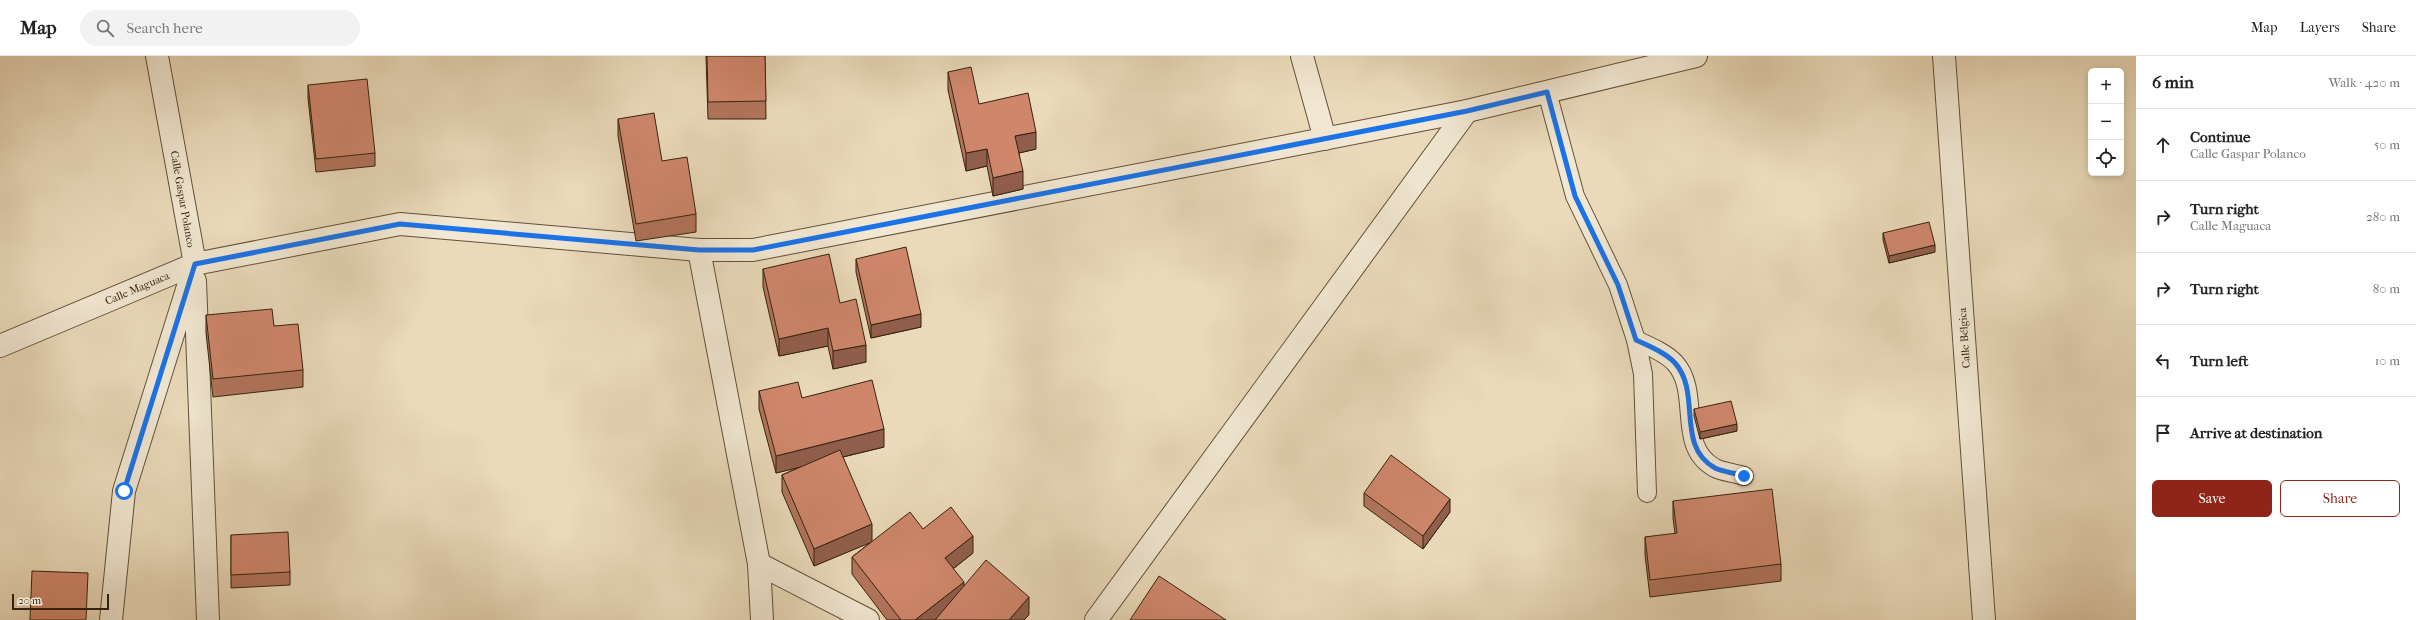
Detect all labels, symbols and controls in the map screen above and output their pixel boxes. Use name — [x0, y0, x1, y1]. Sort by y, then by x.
search box — [80, 10, 360, 46]
text: Map — [20, 17, 56, 39]
icon: search — [94, 17, 116, 39]
text: Search here — [126, 19, 203, 37]
text: Map — [2251, 19, 2278, 36]
text: Layers — [2300, 19, 2340, 36]
text: Share — [2362, 19, 2396, 36]
map controls — [2088, 68, 2124, 176]
button: + — [2088, 68, 2124, 104]
text: 6 min — [2152, 72, 2194, 92]
text: Walk · 420 m — [2328, 75, 2400, 90]
button: − — [2088, 104, 2124, 140]
text: Continue — [2190, 128, 2250, 146]
icon: ahead — [2152, 134, 2174, 156]
text: 50 m — [2374, 137, 2400, 152]
button: locate — [2088, 140, 2124, 176]
text: Calle Gaspar Polanco — [2190, 146, 2306, 161]
street label: Calle Gaspar Polanco — [168, 150, 197, 249]
text: Turn right — [2190, 200, 2259, 218]
icon: right — [2152, 206, 2174, 228]
text: 280 m — [2366, 209, 2400, 224]
text: Calle Maguaca — [2190, 218, 2271, 233]
street label: Calle Maguaca — [103, 269, 172, 308]
icon: right — [2152, 278, 2174, 300]
text: Turn right — [2190, 280, 2259, 298]
text: 80 m — [2373, 281, 2400, 296]
street label: Calle Bélgica — [1956, 306, 1973, 369]
icon: left — [2152, 350, 2174, 372]
text: Turn left — [2190, 352, 2248, 370]
text: 10 m — [2375, 353, 2400, 368]
icon: arrive — [2152, 422, 2174, 444]
text: Arrive at destination — [2190, 424, 2322, 442]
route end — [1735, 467, 1753, 485]
button: Save — [2152, 480, 2272, 517]
button: Share — [2280, 480, 2400, 517]
route start — [115, 482, 133, 500]
scale bar — [12, 592, 109, 611]
text: 20 m — [18, 594, 41, 607]

